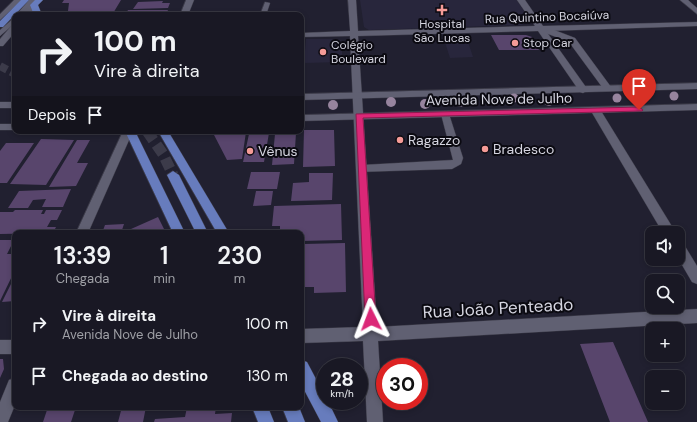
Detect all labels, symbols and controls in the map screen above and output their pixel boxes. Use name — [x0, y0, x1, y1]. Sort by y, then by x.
marker: Hospital São Lucas — [436, 4, 448, 16]
street label: Rua Quintino Bocaiúva — [485, 7, 609, 27]
place label: Hospital São Lucas — [414, 16, 470, 46]
text: 100 m — [94, 23, 177, 60]
icon: right — [28, 28, 80, 80]
place label: Stop Car — [523, 35, 572, 51]
place label: Colégio Boulevard — [331, 37, 386, 67]
marker: Stop Car — [510, 38, 520, 48]
marker: Colégio Boulevard — [318, 47, 328, 57]
text: Vire à direita — [94, 59, 200, 83]
pin — [622, 69, 656, 110]
icon: arrive — [628, 75, 650, 97]
street label: Avenida Nove de Julho — [426, 89, 572, 109]
icon: arrive — [84, 104, 106, 126]
text: Depois — [28, 105, 76, 125]
place label: Ragazzo — [408, 131, 460, 149]
marker: Ragazzo — [395, 135, 405, 145]
place label: Bradesco — [493, 140, 554, 158]
place label: Vênus — [258, 142, 298, 160]
marker: Bradesco — [480, 144, 490, 154]
marker: Vênus — [245, 146, 255, 156]
map controls — [645, 226, 685, 410]
button: sound — [645, 226, 685, 266]
text: 13:39 — [54, 240, 111, 271]
text: 1 — [160, 240, 168, 271]
text: 230 — [217, 240, 262, 271]
text: Chegada — [56, 270, 109, 287]
text: min — [153, 270, 175, 287]
text: m — [234, 270, 245, 287]
button: search — [645, 274, 685, 314]
street label: Rua João Penteado — [422, 293, 574, 323]
position arrow — [350, 298, 392, 340]
text: Vire à direita — [62, 306, 156, 326]
icon: right — [28, 313, 50, 335]
text: 100 m — [245, 314, 288, 334]
button: + — [645, 322, 685, 362]
text: Avenida Nove de Julho — [62, 326, 198, 343]
speed limit sign: 30 — [376, 358, 428, 410]
icon: arrive — [28, 365, 50, 387]
text: Chegada ao destino — [62, 366, 208, 386]
text: 130 m — [247, 366, 288, 386]
text: 28 — [330, 366, 354, 392]
button: − — [645, 370, 685, 410]
text: km/h — [330, 387, 354, 400]

